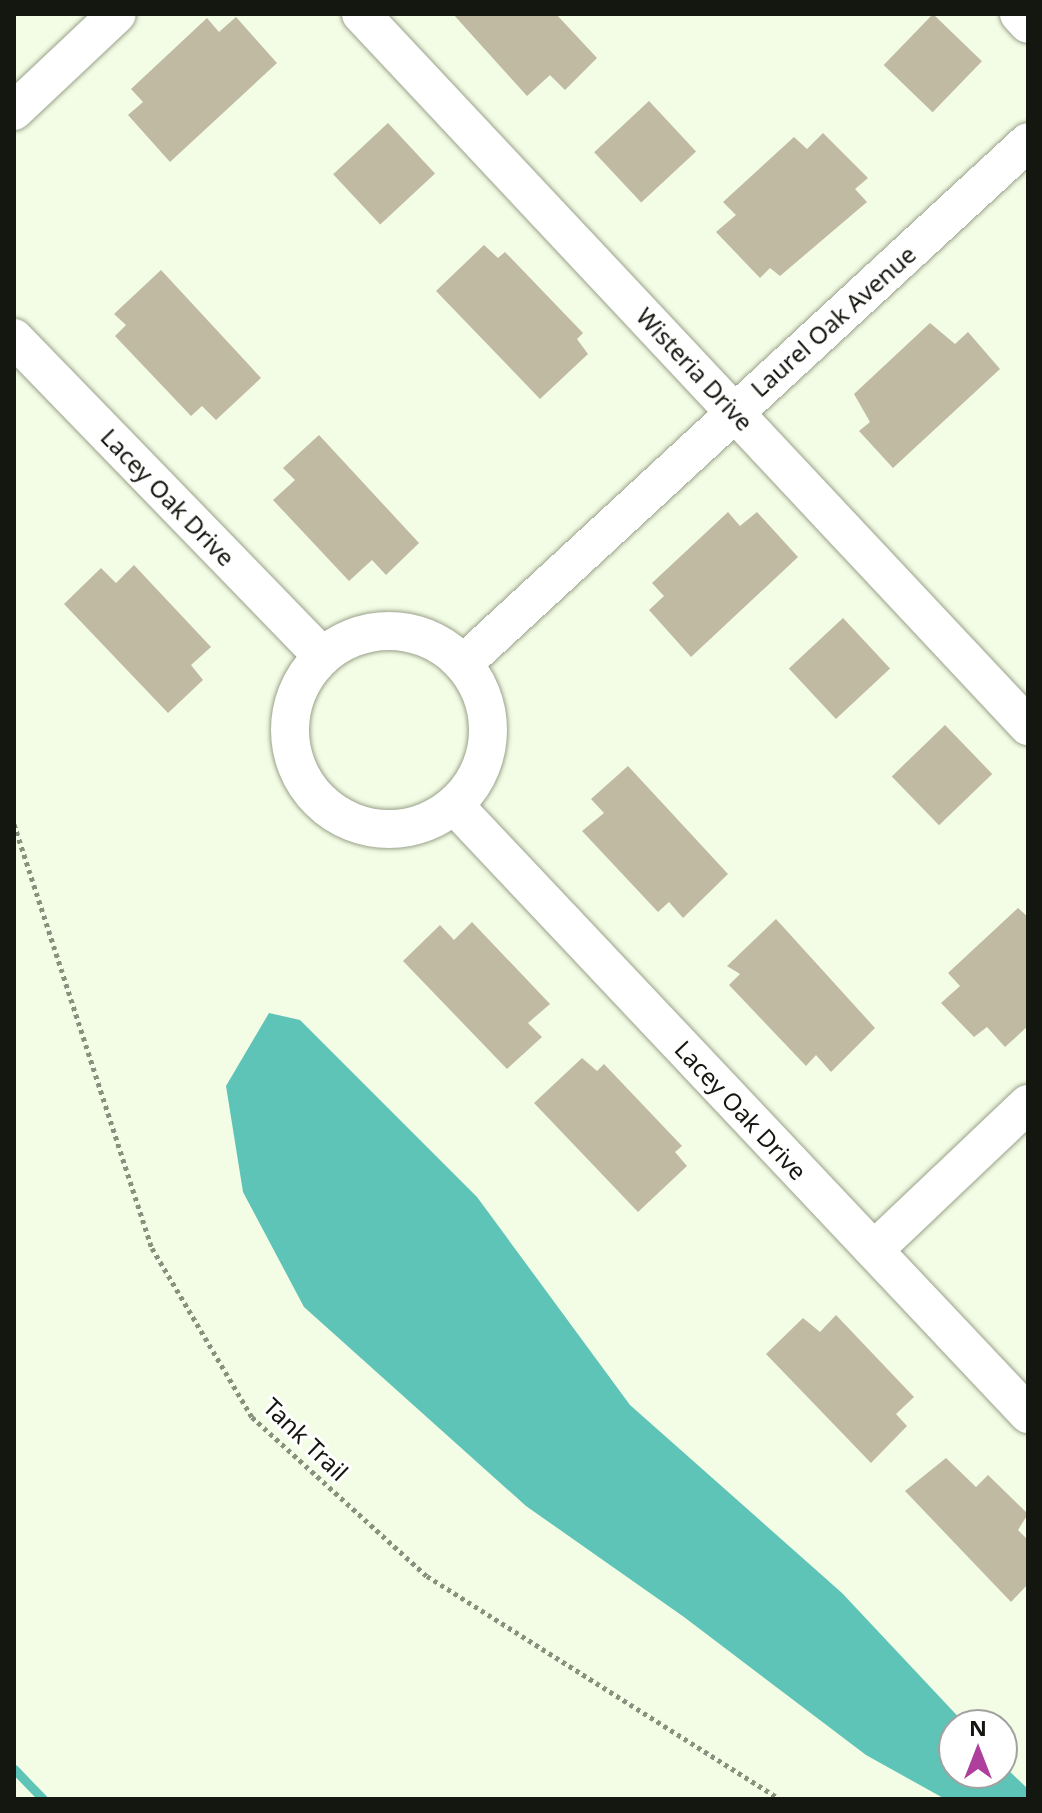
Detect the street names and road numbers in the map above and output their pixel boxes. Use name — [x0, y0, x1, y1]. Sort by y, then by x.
street label: Laurel Oak Avenue — [745, 239, 921, 403]
street label: Wisteria Drive — [631, 302, 759, 436]
street label: Lacey Oak Drive — [95, 422, 241, 572]
street label: Lacey Oak Drive — [669, 1034, 813, 1186]
street label: Tank Trail — [258, 1392, 354, 1486]

